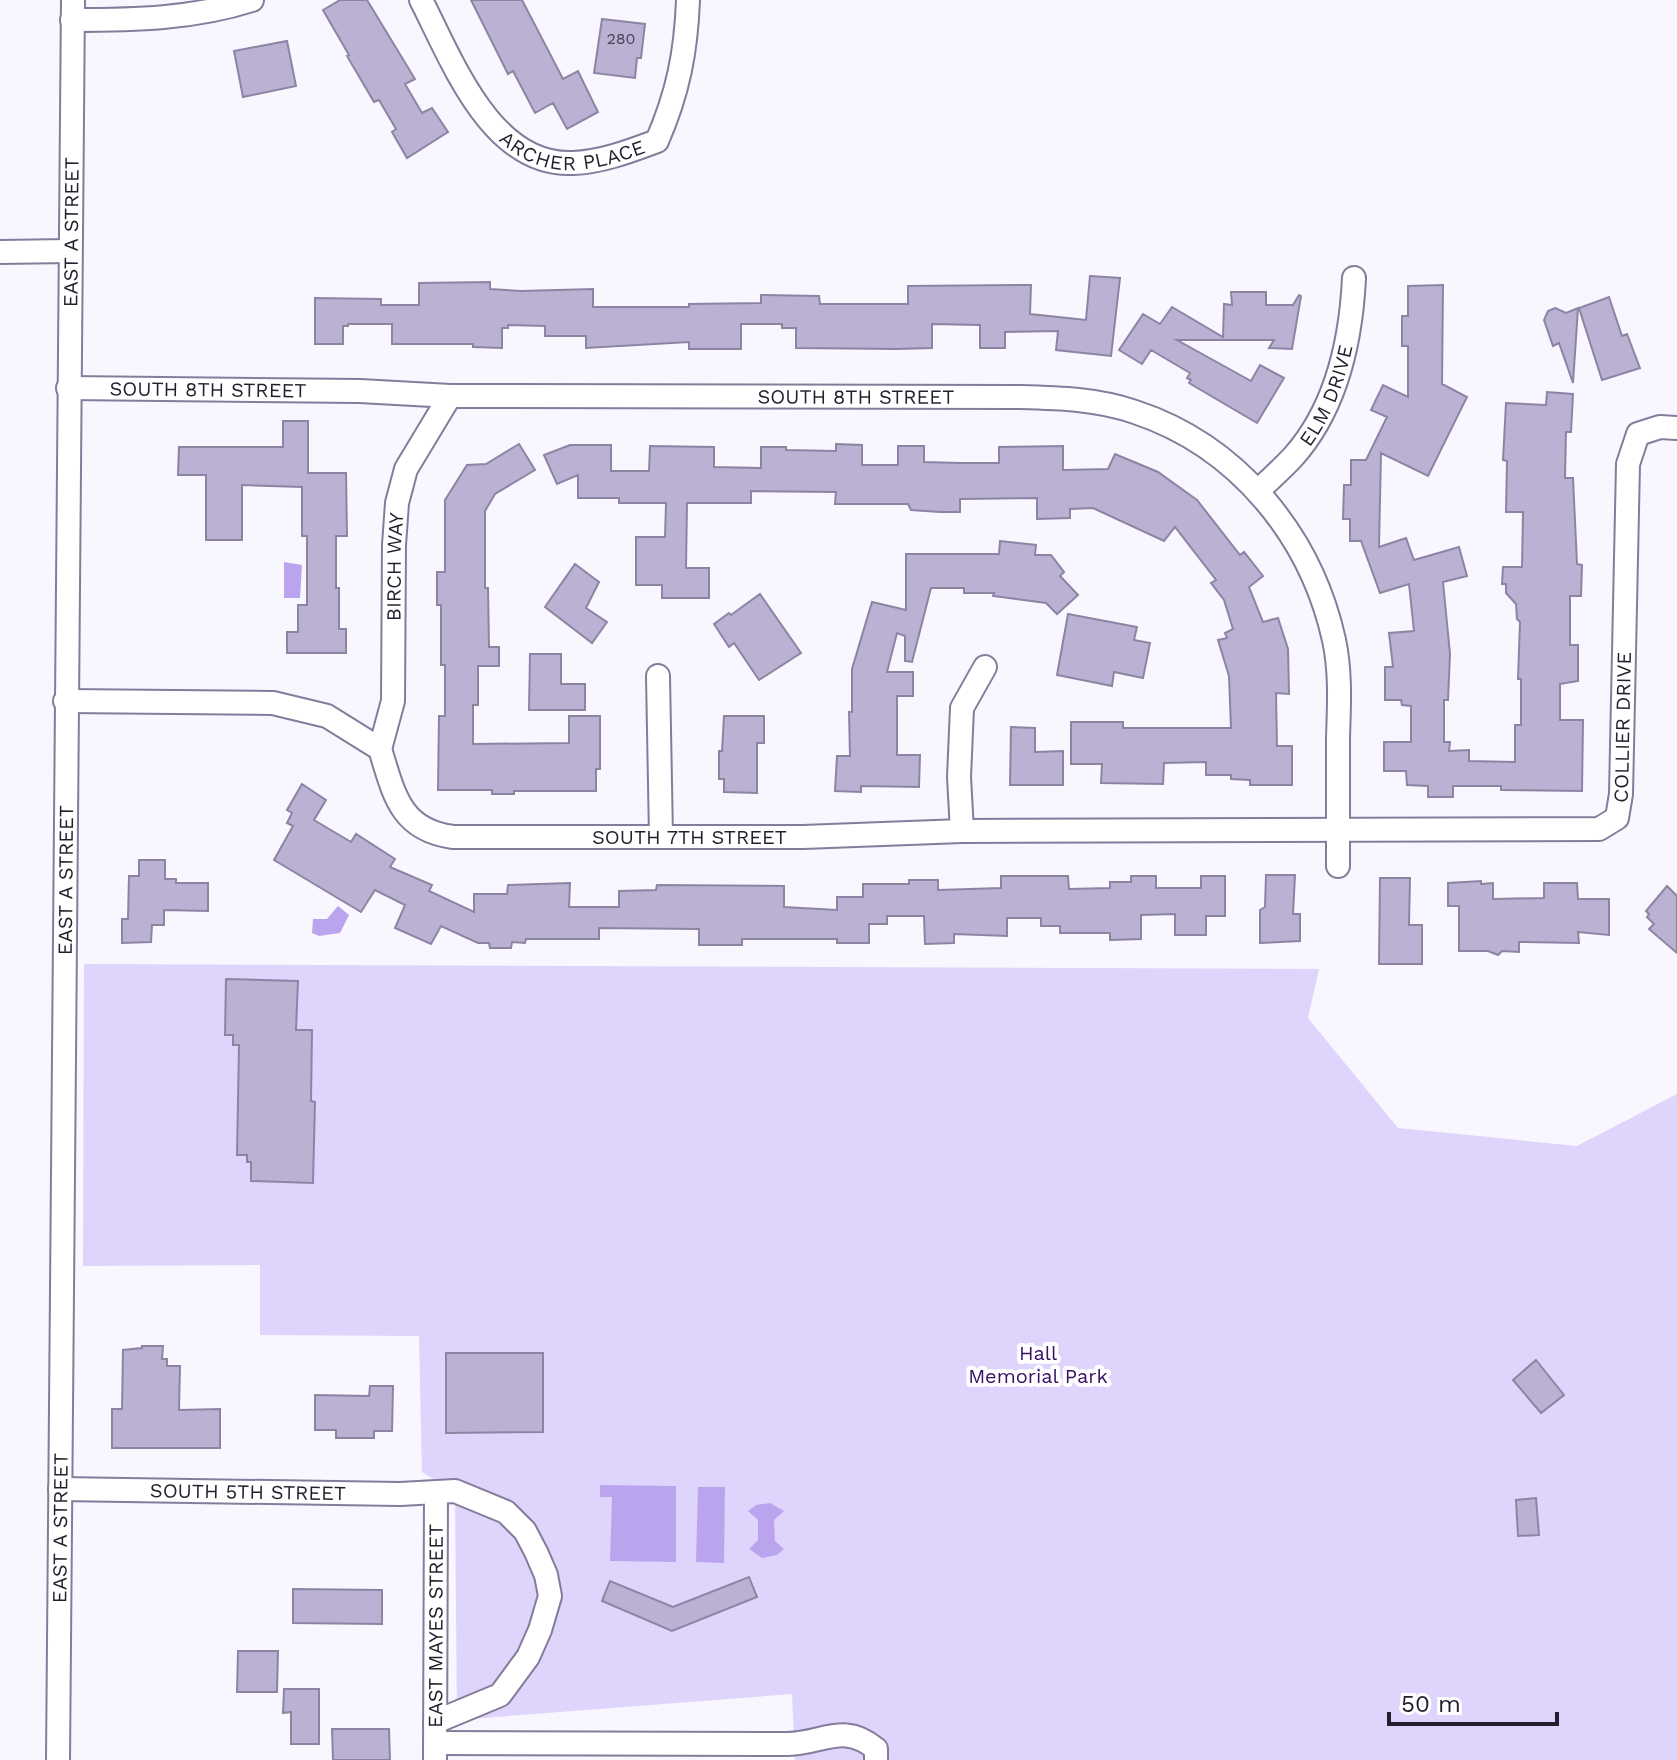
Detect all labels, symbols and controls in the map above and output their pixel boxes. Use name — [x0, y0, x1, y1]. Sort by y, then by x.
house number: 280 — [606, 29, 636, 48]
street label: ARCHER PLACE — [495, 126, 648, 175]
street label: EAST A STREET — [58, 157, 84, 307]
street label: ELM DRIVE — [1294, 342, 1357, 451]
street label: SOUTH 8TH STREET — [109, 376, 307, 402]
street label: SOUTH 8TH STREET — [757, 385, 954, 409]
street label: BIRCH WAY — [381, 511, 408, 621]
street label: COLLIER DRIVE — [1608, 652, 1636, 804]
street label: EAST A STREET — [53, 805, 78, 955]
street label: SOUTH 7TH STREET — [592, 825, 787, 849]
park label: Hall Memorial Park — [968, 1341, 1108, 1388]
street label: EAST A STREET — [47, 1453, 73, 1603]
street label: SOUTH 5TH STREET — [150, 1478, 346, 1505]
street label: EAST MAYES STREET — [423, 1524, 448, 1728]
scale bar — [1389, 1676, 1557, 1726]
text: 50 m — [1401, 1690, 1461, 1718]

